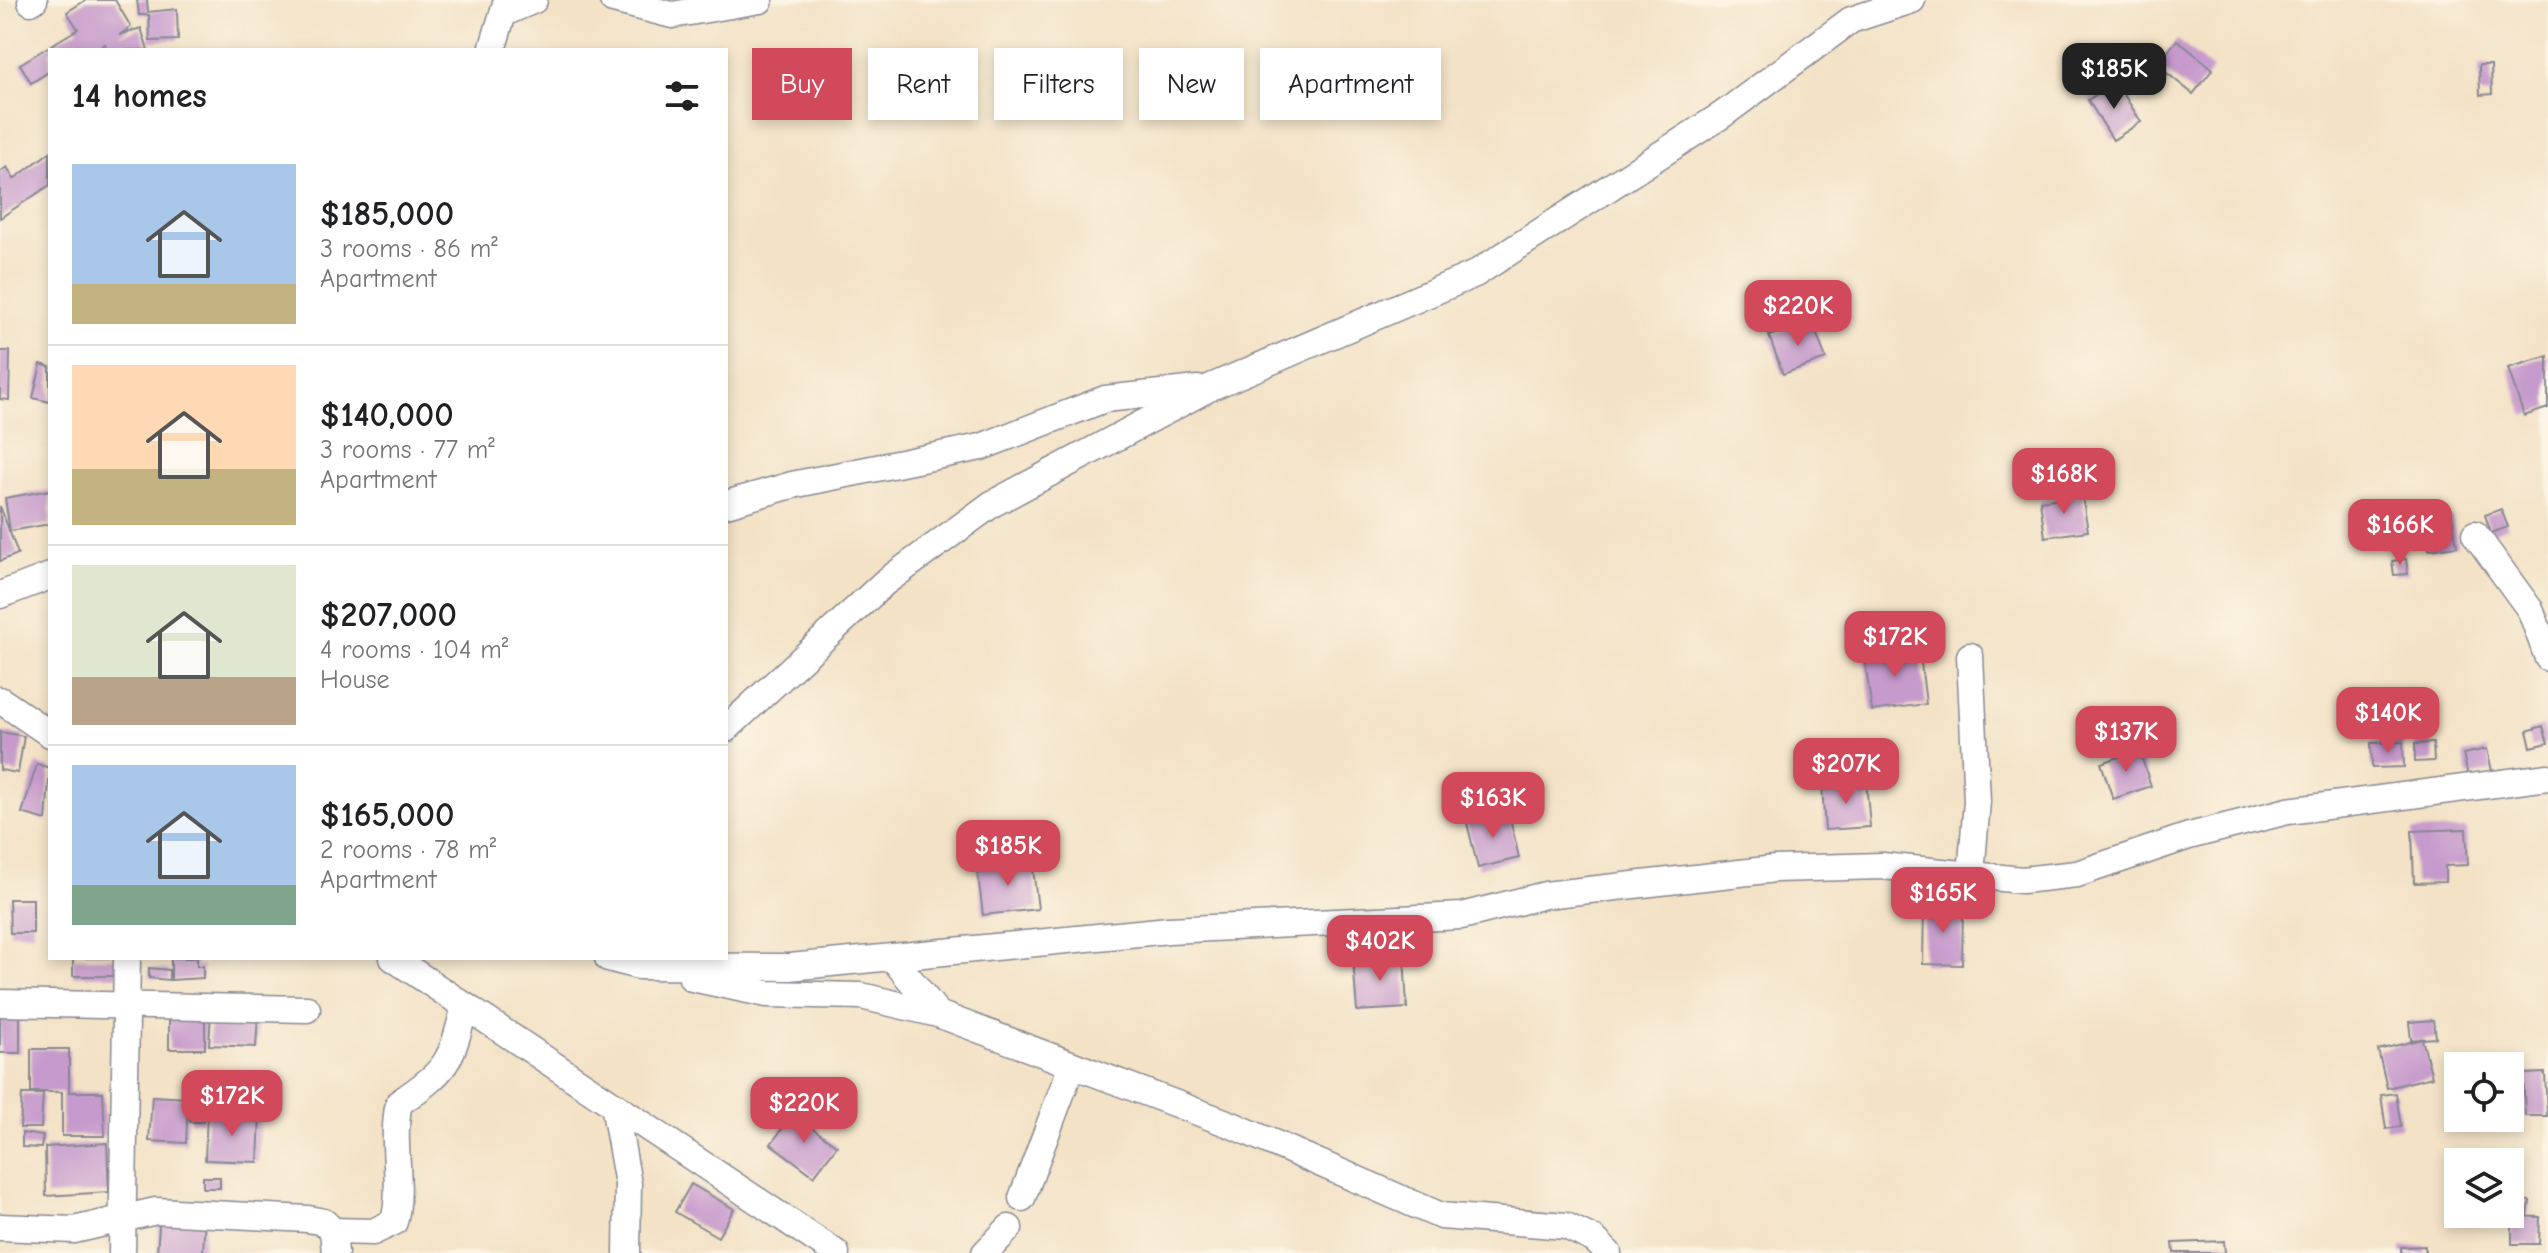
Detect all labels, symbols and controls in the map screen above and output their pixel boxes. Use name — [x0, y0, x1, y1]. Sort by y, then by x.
pin: $185K — [2058, 43, 2170, 111]
chip: Buy — [752, 48, 852, 120]
chip: Rent — [868, 48, 978, 120]
chip: Filters — [994, 48, 1123, 120]
chip: New — [1139, 48, 1244, 120]
chip: Apartment — [1260, 48, 1441, 120]
text: $185K — [2080, 54, 2148, 84]
icon: filters — [660, 74, 704, 118]
text: 14 homes — [72, 76, 207, 116]
text: $185,000 — [320, 194, 454, 234]
icon: home — [136, 196, 232, 292]
text: 3 rooms · 86 m² — [320, 234, 498, 264]
text: Apartment — [320, 264, 436, 294]
pin: $220K — [1742, 280, 1854, 348]
text: $220K — [1762, 291, 1834, 321]
text: $140,000 — [320, 395, 454, 435]
icon: home — [136, 397, 232, 493]
text: 3 rooms · 77 m² — [320, 435, 495, 465]
pin: $168K — [2008, 448, 2120, 516]
text: $168K — [2030, 459, 2098, 489]
text: Apartment — [320, 465, 436, 495]
pin: $166K — [2344, 499, 2456, 567]
text: $166K — [2366, 510, 2434, 540]
text: $207,000 — [320, 595, 457, 635]
icon: home — [136, 597, 232, 693]
pin: $172K — [1839, 611, 1951, 679]
text: $172K — [1862, 622, 1928, 652]
text: 4 rooms · 104 m² — [320, 635, 508, 665]
text: House — [320, 665, 390, 695]
pin: $140K — [2332, 687, 2444, 755]
text: $140K — [2354, 698, 2422, 728]
pin: $137K — [2070, 706, 2182, 774]
text: $137K — [2093, 717, 2159, 747]
pin: $207K — [1790, 738, 1902, 806]
text: $207K — [1811, 749, 1881, 779]
pin: $163K — [1437, 772, 1549, 840]
text: $163K — [1460, 783, 1526, 813]
text: $165,000 — [320, 795, 455, 835]
icon: home — [136, 797, 232, 893]
pin: $185K — [952, 820, 1064, 888]
text: $185K — [974, 831, 1042, 861]
text: 2 rooms · 78 m² — [320, 835, 496, 865]
text: Apartment — [320, 865, 436, 895]
pin: $165K — [1887, 867, 1999, 935]
text: $165K — [1909, 878, 1977, 908]
pin: $402K — [1324, 915, 1436, 983]
text: $402K — [1345, 926, 1415, 956]
map controls — [2444, 1052, 2524, 1228]
button: locate — [2444, 1052, 2524, 1132]
pin: $172K — [176, 1070, 288, 1138]
pin: $220K — [748, 1077, 860, 1145]
text: $172K — [199, 1081, 265, 1111]
text: $220K — [768, 1088, 840, 1118]
button: layers — [2444, 1148, 2524, 1228]

